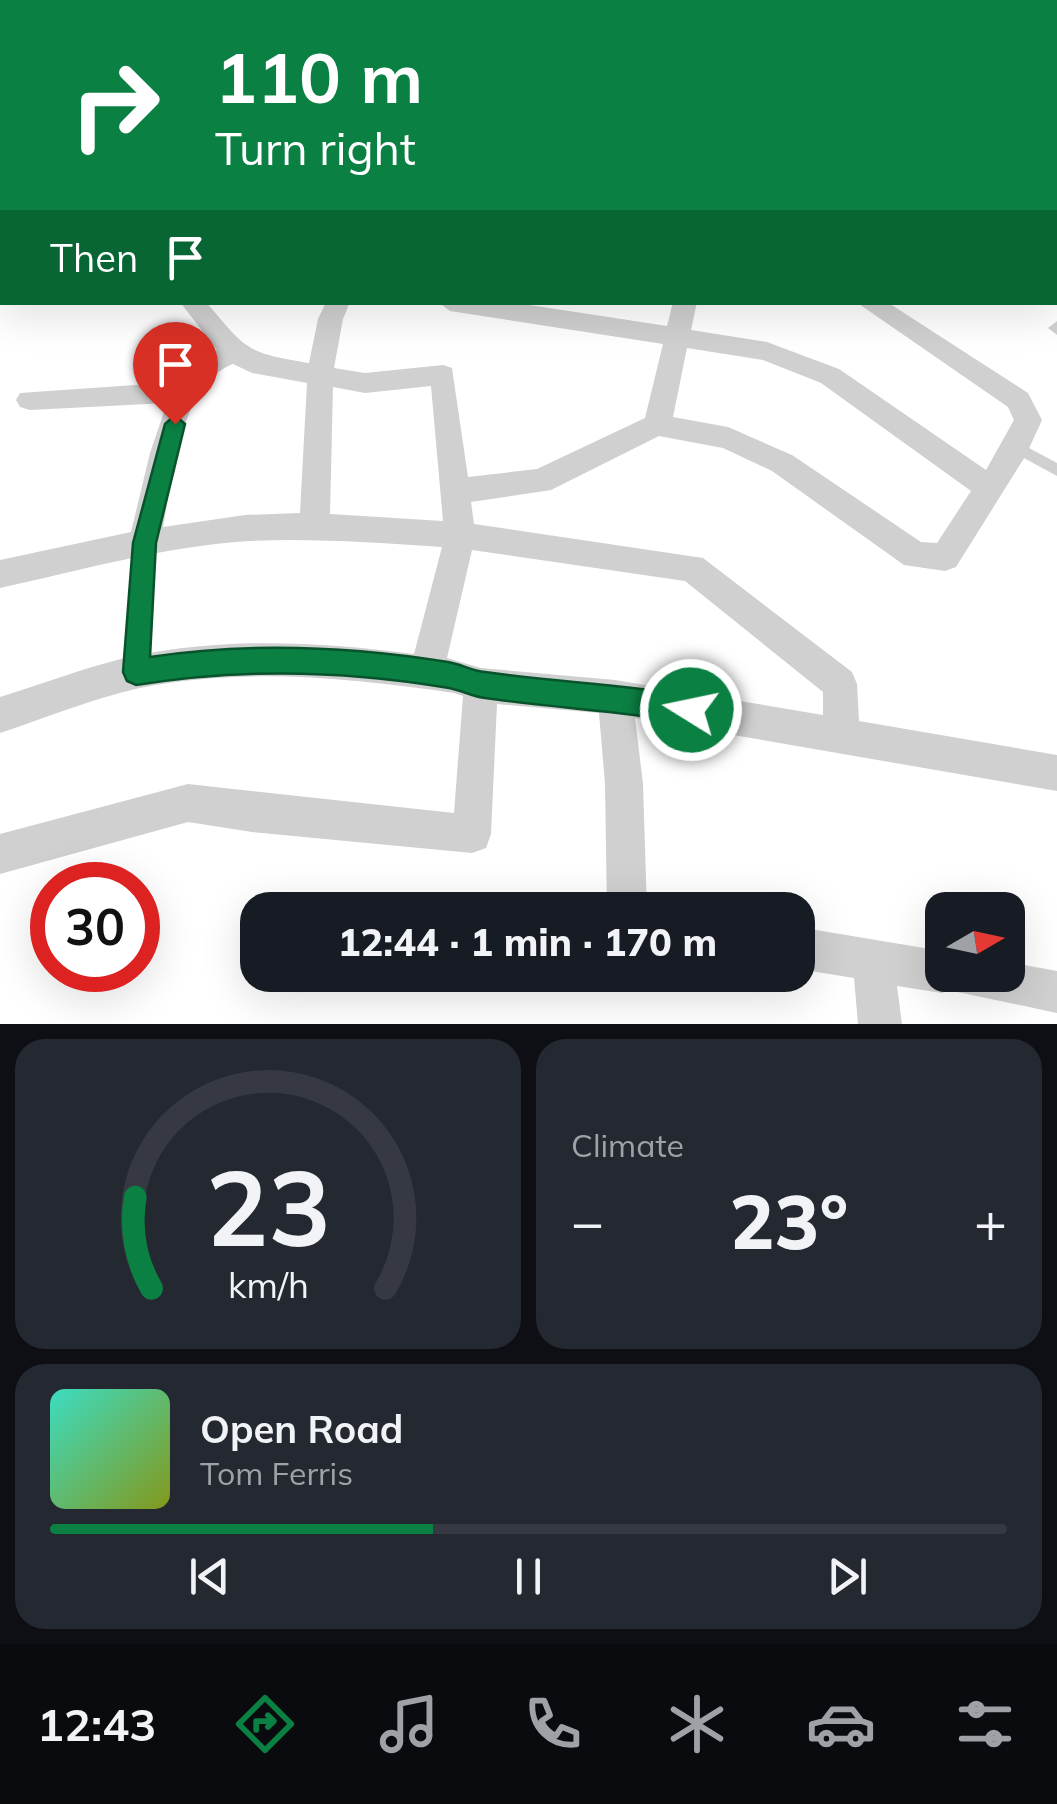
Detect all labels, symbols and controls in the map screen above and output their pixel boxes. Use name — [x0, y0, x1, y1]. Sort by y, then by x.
text: 110 m — [215, 33, 423, 121]
icon: right — [50, 40, 180, 170]
text: Turn right — [215, 120, 416, 176]
icon: arrive — [158, 230, 213, 285]
text: Then — [50, 234, 138, 282]
pin — [133, 322, 218, 425]
icon: arrive — [148, 337, 203, 392]
position arrow — [639, 658, 743, 762]
speed limit sign: 30 — [30, 862, 160, 992]
north arrow — [925, 892, 1025, 992]
map controls — [925, 892, 1025, 992]
text: 12:44 · 1 min · 170 m — [338, 918, 717, 966]
text: Climate — [571, 1125, 684, 1165]
text: 23 — [206, 1141, 330, 1272]
text: 23° — [730, 1174, 848, 1268]
text: − — [571, 1187, 604, 1256]
text: + — [974, 1187, 1007, 1256]
text: km/h — [228, 1262, 308, 1307]
text: Open Road — [200, 1405, 403, 1453]
text: Tom Ferris — [200, 1453, 353, 1493]
icon: previous — [182, 1549, 237, 1604]
icon: pause — [501, 1549, 556, 1604]
icon: next — [820, 1549, 875, 1604]
icon: directions — [230, 1689, 300, 1759]
icon: music — [374, 1689, 444, 1759]
icon: phone — [518, 1689, 588, 1759]
icon: climate — [662, 1689, 732, 1759]
icon: car — [806, 1689, 876, 1759]
icon: filters — [950, 1689, 1020, 1759]
text: 12:43 — [37, 1696, 156, 1752]

